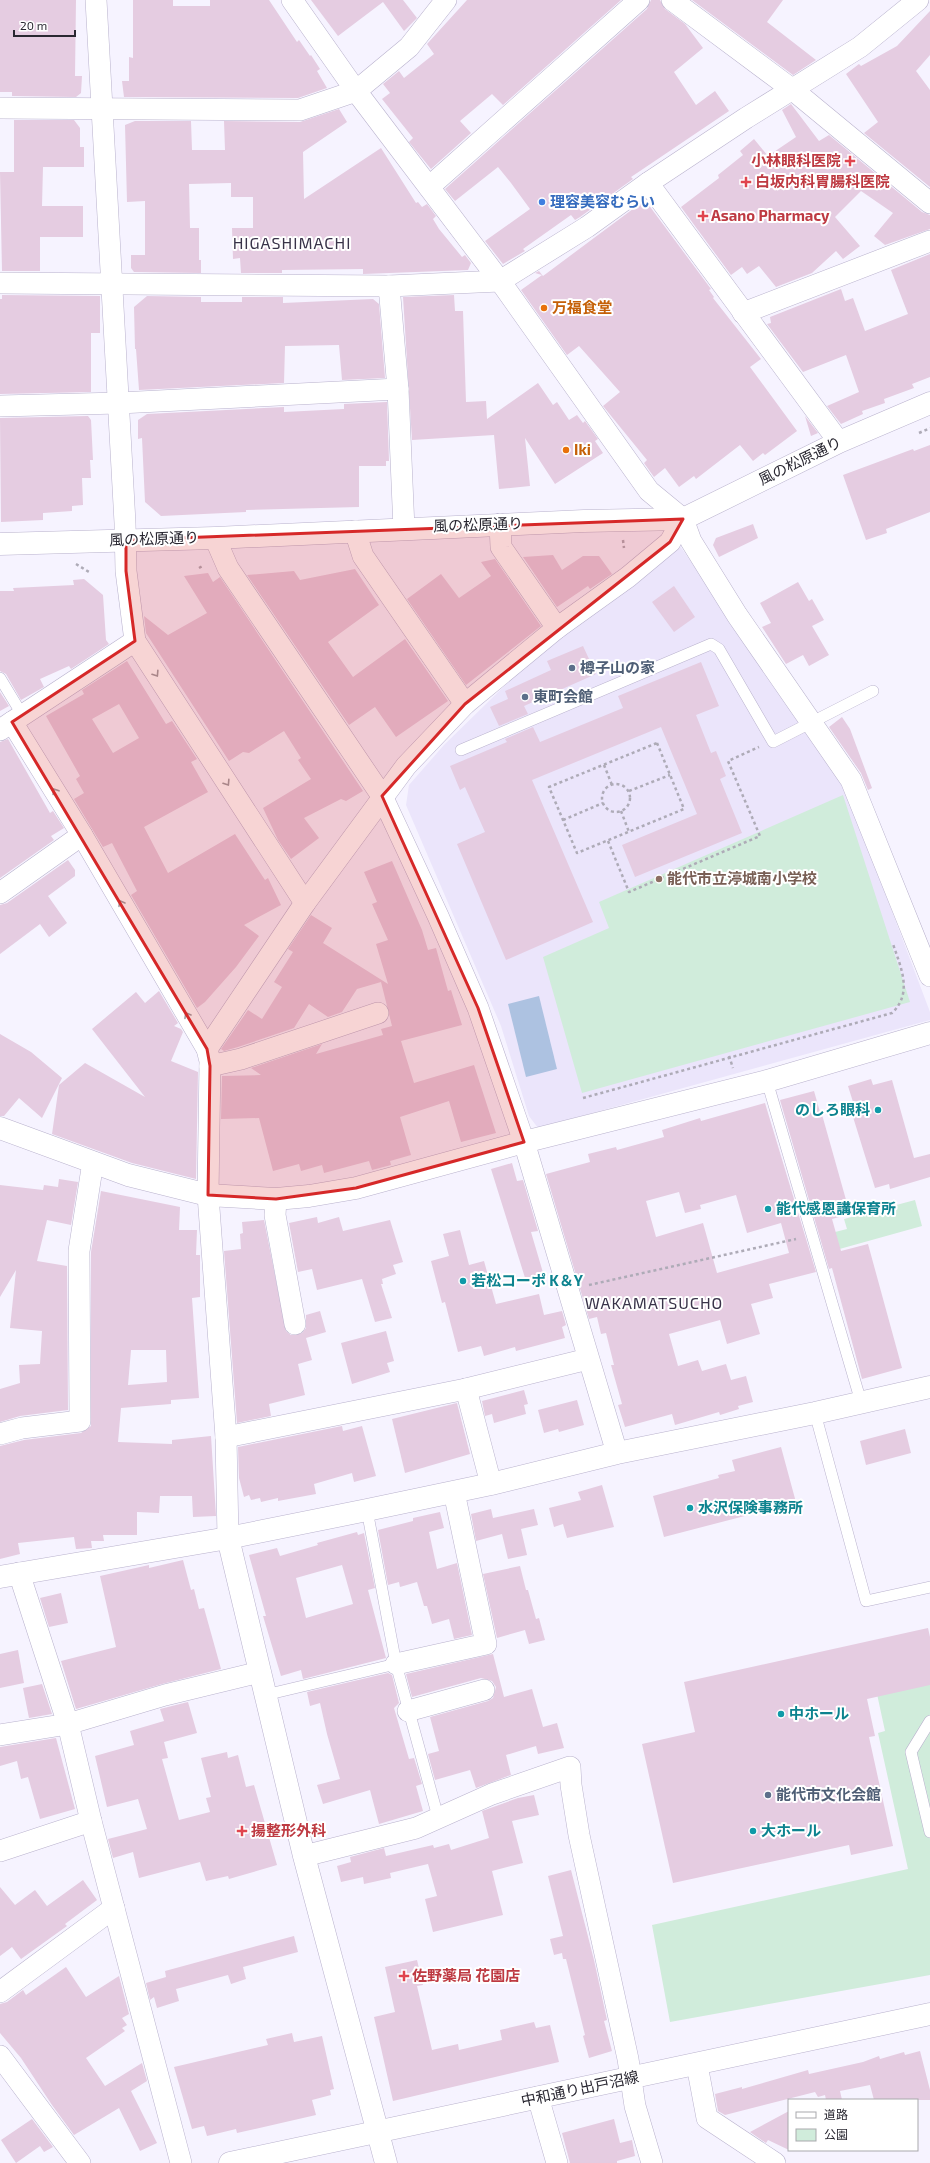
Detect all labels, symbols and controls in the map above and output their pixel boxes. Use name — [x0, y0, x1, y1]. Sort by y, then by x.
scale bar — [14, 12, 75, 38]
text: 20 m — [20, 18, 47, 32]
place label: 小林眼科医院 — [751, 151, 841, 169]
marker: 小林眼科医院 — [844, 155, 856, 167]
place label: 白坂内科胃腸科医院 — [755, 172, 890, 190]
marker: 白坂内科胃腸科医院 — [740, 176, 752, 188]
place label: 理容美容むらい — [550, 192, 655, 210]
marker: 理容美容むらい — [537, 197, 547, 207]
place label: Asano Pharmacy — [711, 206, 830, 225]
marker: Asano Pharmacy — [698, 211, 708, 221]
district label: HIGASHIMACHI — [233, 233, 351, 252]
place label: 万福食堂 — [552, 298, 612, 316]
marker: 万福食堂 — [539, 303, 549, 313]
street label: 風の松原通り — [755, 432, 844, 488]
place label: Iki — [574, 440, 591, 458]
marker: Iki — [561, 445, 571, 455]
street label: 風の松原通り — [433, 513, 523, 535]
street label: 風の松原通り — [109, 527, 199, 549]
place label: 樽子山の家 — [580, 658, 655, 676]
marker: 樽子山の家 — [567, 663, 577, 673]
one-way arrow — [151, 669, 158, 676]
place label: 東町会館 — [533, 687, 593, 705]
marker: 東町会館 — [520, 692, 530, 702]
one-way arrow — [222, 779, 230, 786]
one-way arrow — [52, 788, 59, 795]
place label: 能代市立渟城南小学校 — [667, 869, 817, 887]
marker: 能代市立渟城南小学校 — [654, 874, 664, 884]
one-way arrow — [119, 899, 126, 907]
one-way arrow — [184, 1012, 191, 1019]
place label: のしろ眼科 — [795, 1100, 870, 1118]
marker: のしろ眼科 — [873, 1105, 883, 1115]
place label: 能代感恩講保育所 — [776, 1199, 896, 1217]
marker: 能代感恩講保育所 — [763, 1204, 773, 1214]
place label: 若松コーポ K＆Y — [471, 1271, 584, 1289]
marker: 若松コーポ K＆Y — [458, 1276, 468, 1286]
district label: WAKAMATSUCHO — [585, 1293, 723, 1312]
place label: 水沢保険事務所 — [698, 1498, 803, 1516]
marker: 水沢保険事務所 — [685, 1503, 695, 1513]
place label: 中ホール — [789, 1704, 849, 1722]
marker: 中ホール — [776, 1709, 786, 1719]
place label: 能代市文化会館 — [776, 1785, 881, 1803]
marker: 能代市文化会館 — [763, 1790, 773, 1800]
place label: 揚整形外科 — [251, 1821, 326, 1839]
place label: 大ホール — [761, 1821, 821, 1839]
marker: 揚整形外科 — [236, 1825, 248, 1837]
marker: 大ホール — [748, 1826, 758, 1836]
place label: 佐野薬局 花園店 — [412, 1966, 520, 1984]
marker: 佐野薬局 花園店 — [399, 1971, 409, 1981]
street label: 中和通り出戸沼線 — [519, 2067, 640, 2109]
legend — [788, 2099, 918, 2151]
text: 道路 — [824, 2107, 848, 2121]
text: 公園 — [824, 2127, 848, 2141]

